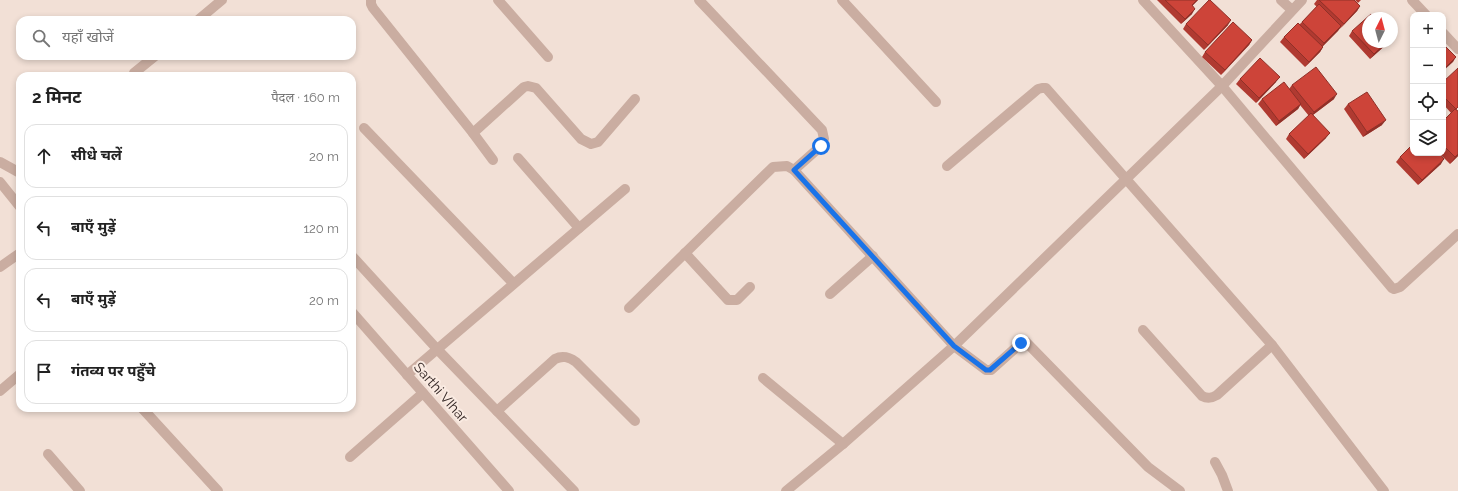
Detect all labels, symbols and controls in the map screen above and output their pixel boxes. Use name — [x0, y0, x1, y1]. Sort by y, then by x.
north arrow — [1362, 12, 1398, 48]
map controls — [1410, 12, 1446, 156]
button: + — [1410, 12, 1446, 48]
search box — [16, 16, 356, 60]
icon: search — [30, 27, 52, 49]
text: यहाँ खोजें — [62, 28, 114, 46]
button: − — [1410, 48, 1446, 84]
button: locate — [1410, 84, 1446, 120]
text: 2 मिनट — [32, 87, 81, 107]
text: पैदल · 160 m — [271, 90, 340, 105]
button: layers — [1410, 120, 1446, 156]
route start — [812, 137, 830, 155]
icon: ahead — [33, 145, 55, 167]
text: सीधे चलें — [71, 146, 122, 164]
text: 20 m — [309, 149, 339, 164]
icon: left — [33, 217, 55, 239]
text: बाएँ मुड़ें — [71, 218, 116, 236]
text: 120 m — [303, 221, 339, 236]
icon: left — [33, 289, 55, 311]
text: बाएँ मुड़ें — [71, 290, 116, 308]
text: 20 m — [309, 293, 339, 308]
route end — [1012, 334, 1030, 352]
street label: Sarthi VIhar — [411, 359, 471, 425]
icon: arrive — [33, 361, 55, 383]
text: गंतव्य पर पहुँचे — [71, 362, 155, 380]

